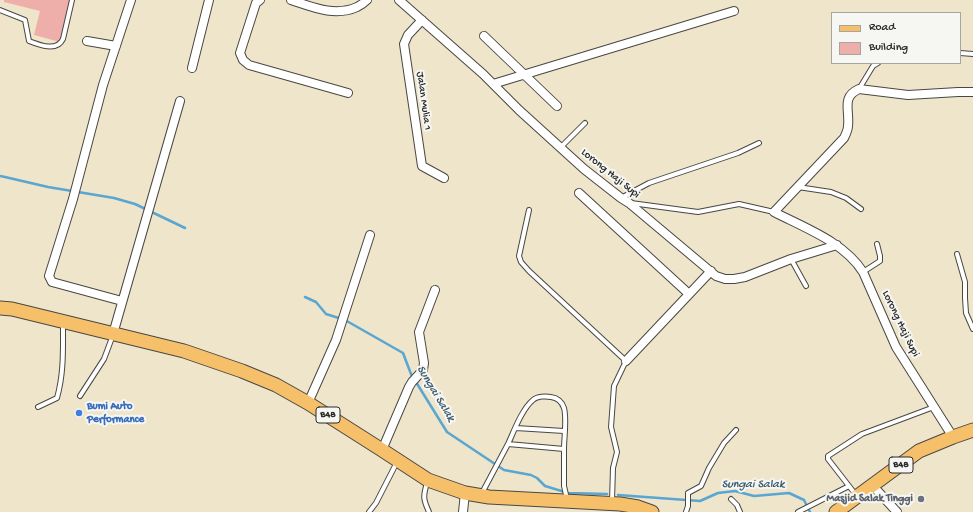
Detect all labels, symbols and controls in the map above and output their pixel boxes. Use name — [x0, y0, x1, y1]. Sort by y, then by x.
legend — [831, 12, 961, 64]
text: Road — [869, 21, 895, 35]
text: Building — [869, 41, 908, 55]
street label: Jalan Mulia 1 — [412, 71, 434, 131]
street label: Lorong Haji Supi — [578, 146, 642, 202]
street label: Lorong Haji Supi — [878, 289, 922, 359]
water label: Sungai Salak — [413, 363, 457, 425]
place label: Bumi Auto Performance — [87, 400, 144, 426]
road number: B48 — [316, 407, 340, 423]
marker: Bumi Auto Performance — [74, 408, 84, 418]
road number: B48 — [889, 457, 913, 473]
water label: Sungai Salak — [722, 478, 784, 492]
place label: Masjid Salak Tinggi — [827, 492, 913, 506]
marker: Masjid Salak Tinggi — [916, 494, 926, 504]

